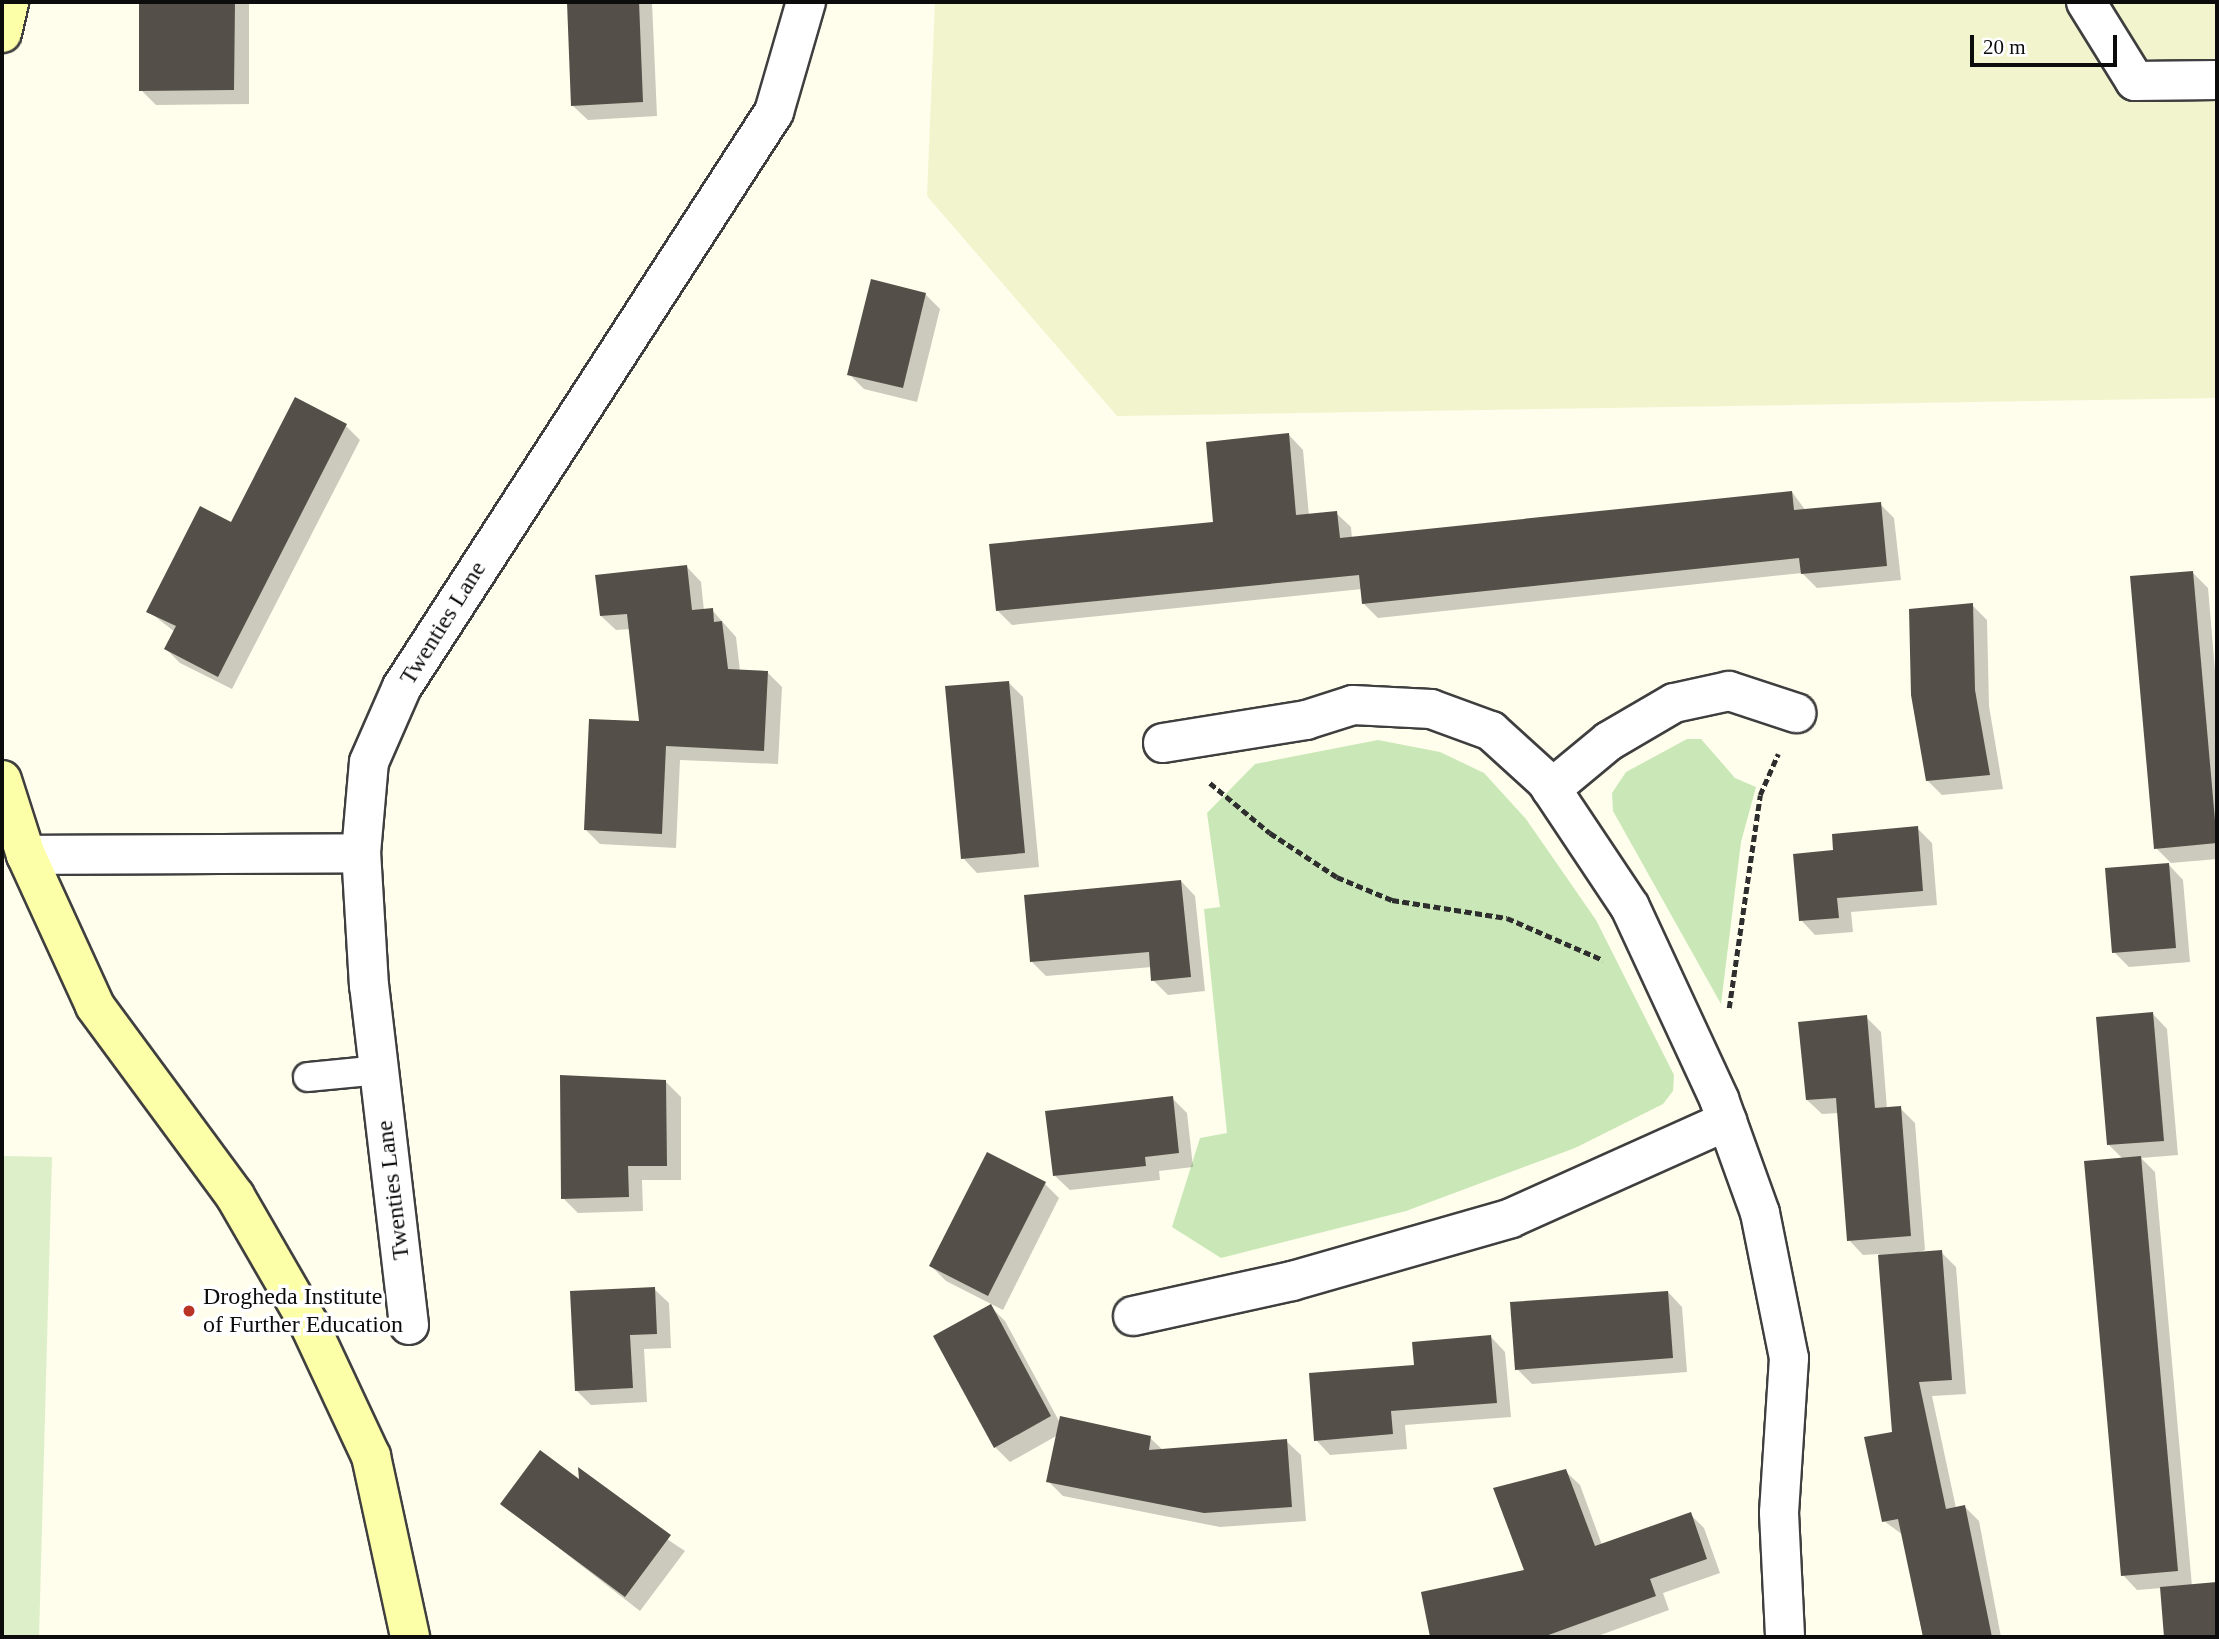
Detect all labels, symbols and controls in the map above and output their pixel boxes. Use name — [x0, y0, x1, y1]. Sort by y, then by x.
scale bar — [1974, 21, 2121, 65]
text: 20 m — [1983, 35, 2026, 59]
street label: Twenties Lane — [394, 556, 492, 690]
street label: Twenties Lane — [370, 1119, 416, 1261]
place label: Drogheda Institute of Further Education — [203, 1283, 403, 1339]
marker: Drogheda Institute of Further Education — [181, 1303, 197, 1319]

